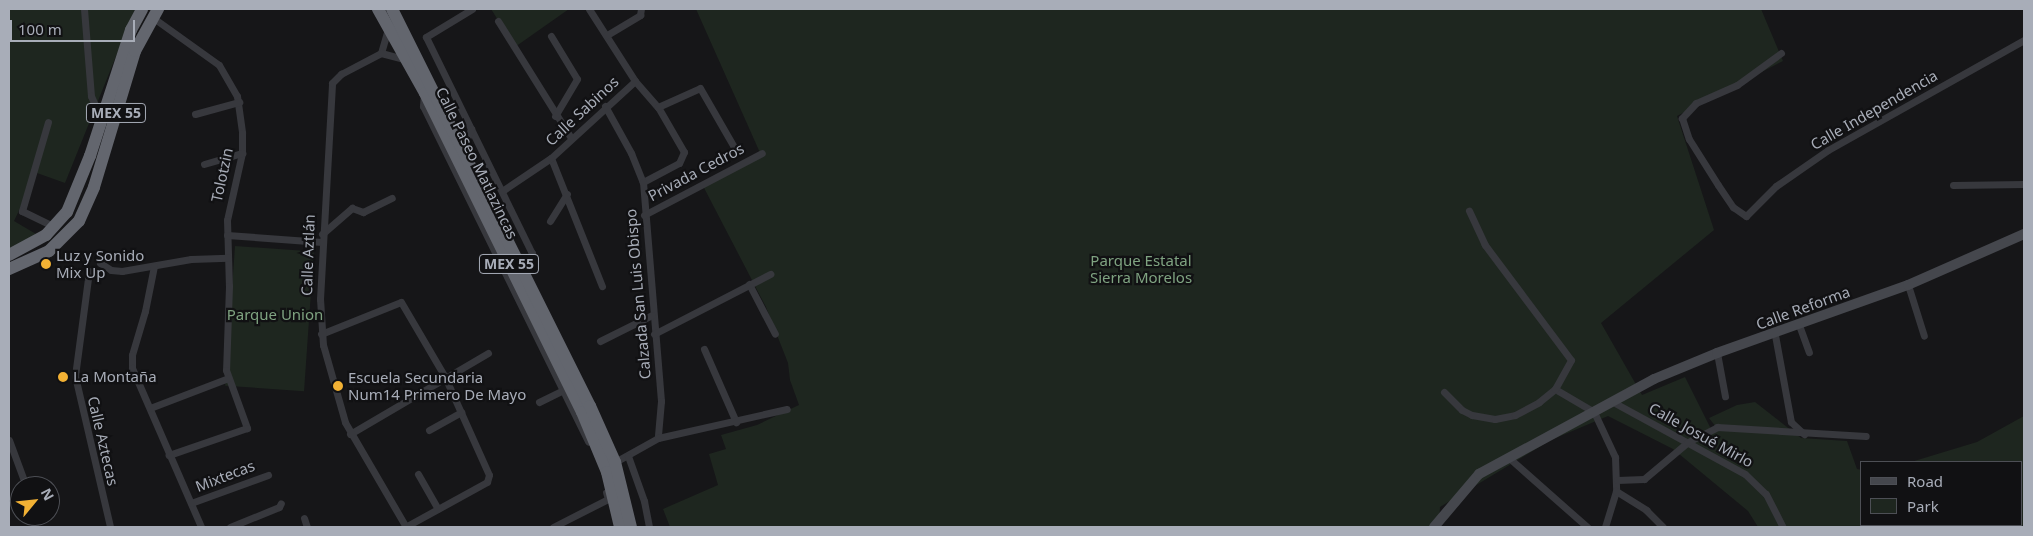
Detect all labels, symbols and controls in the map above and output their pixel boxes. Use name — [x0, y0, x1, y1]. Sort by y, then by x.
scale bar — [12, 10, 138, 42]
text: 100 m — [18, 19, 62, 39]
street label: Calle Independencia — [1807, 66, 1941, 154]
street label: Calle Sabinos — [542, 73, 622, 149]
street label: Calle Paseo Matlazincas — [432, 84, 522, 242]
road number: MEX 55 — [85, 102, 147, 125]
street label: Privada Cedros — [645, 139, 747, 205]
street label: Tolotzin — [207, 146, 237, 204]
street label: Calzada San Luis Obispo — [622, 208, 654, 380]
street label: Calle Aztlán — [298, 214, 318, 296]
place label: Luz y Sonido Mix Up — [56, 246, 144, 281]
park label: Parque Estatal Sierra Morelos — [1090, 251, 1192, 286]
road number: MEX 55 — [478, 252, 540, 276]
marker: Luz y Sonido Mix Up — [40, 258, 52, 270]
street label: Calle Reforma — [1754, 283, 1852, 333]
park label: Parque Union — [227, 306, 323, 324]
place label: La Montaña — [73, 368, 157, 386]
place label: Escuela Secundaria Num14 Primero De Mayo — [348, 368, 526, 403]
marker: La Montaña — [57, 371, 69, 383]
marker: Escuela Secundaria Num14 Primero De Mayo — [332, 380, 344, 392]
street label: Calle Aztecas — [84, 394, 122, 488]
street label: Calle Josué Mirlo — [1646, 399, 1756, 471]
street label: Mixtecas — [193, 456, 257, 496]
legend — [1860, 461, 2023, 526]
text: Road — [1907, 471, 1943, 491]
north arrow — [10, 476, 60, 526]
text: N — [37, 485, 59, 504]
text: Park — [1907, 496, 1939, 516]

